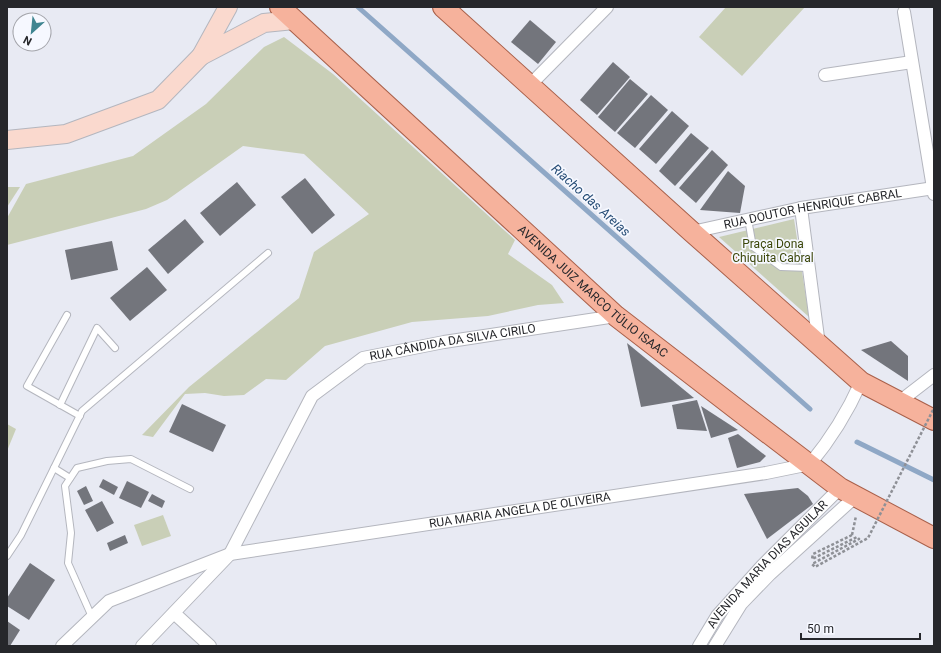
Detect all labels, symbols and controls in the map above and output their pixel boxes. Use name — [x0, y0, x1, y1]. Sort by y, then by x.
north arrow — [12, 12, 52, 52]
text: N — [21, 33, 34, 48]
water label: Riacho das Areias — [549, 161, 634, 240]
street label: RUA DOUTOR HENRIQUE CABRAL — [722, 186, 903, 232]
street label: AVENIDA JUIZ MARCO TÚLIO ISAAC — [515, 222, 671, 361]
park label: Praça Dona Chiquita Cabral — [732, 237, 814, 265]
street label: RUA CÂNDIDA DA SILVA CIRILO — [368, 321, 537, 364]
street label: RUA MARIA ANGELA DE OLIVEIRA — [428, 490, 612, 531]
street label: AVENIDA MARIA DIAS AGUILAR — [704, 497, 831, 631]
scale bar — [801, 615, 920, 641]
text: 50 m — [807, 622, 834, 636]

